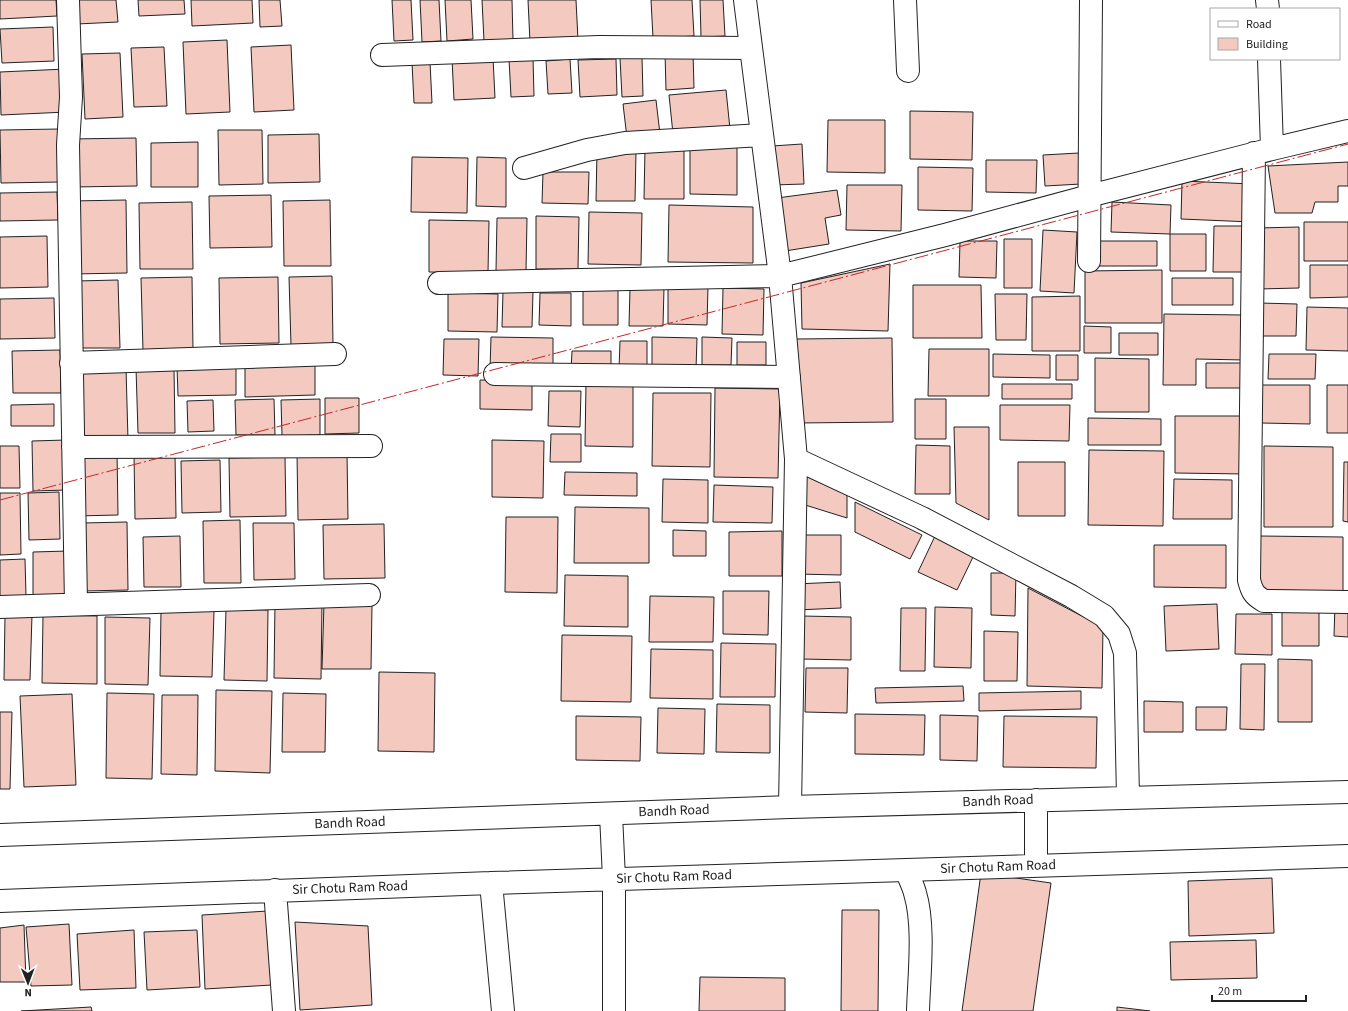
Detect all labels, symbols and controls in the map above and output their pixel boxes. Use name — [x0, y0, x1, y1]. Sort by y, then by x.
legend — [1210, 8, 1340, 60]
text: Road — [1246, 16, 1272, 33]
text: Building — [1246, 36, 1288, 53]
street label: Bandh Road — [962, 790, 1034, 812]
street label: Bandh Road — [638, 800, 710, 822]
street label: Bandh Road — [314, 812, 386, 834]
street label: Sir Chotu Ram Road — [940, 855, 1056, 879]
street label: Sir Chotu Ram Road — [616, 865, 732, 889]
street label: Sir Chotu Ram Road — [292, 876, 408, 900]
north arrow — [8, 963, 48, 1003]
scale bar — [1212, 977, 1306, 1003]
text: 20 m — [1218, 983, 1242, 1000]
text: N — [24, 985, 32, 1000]

